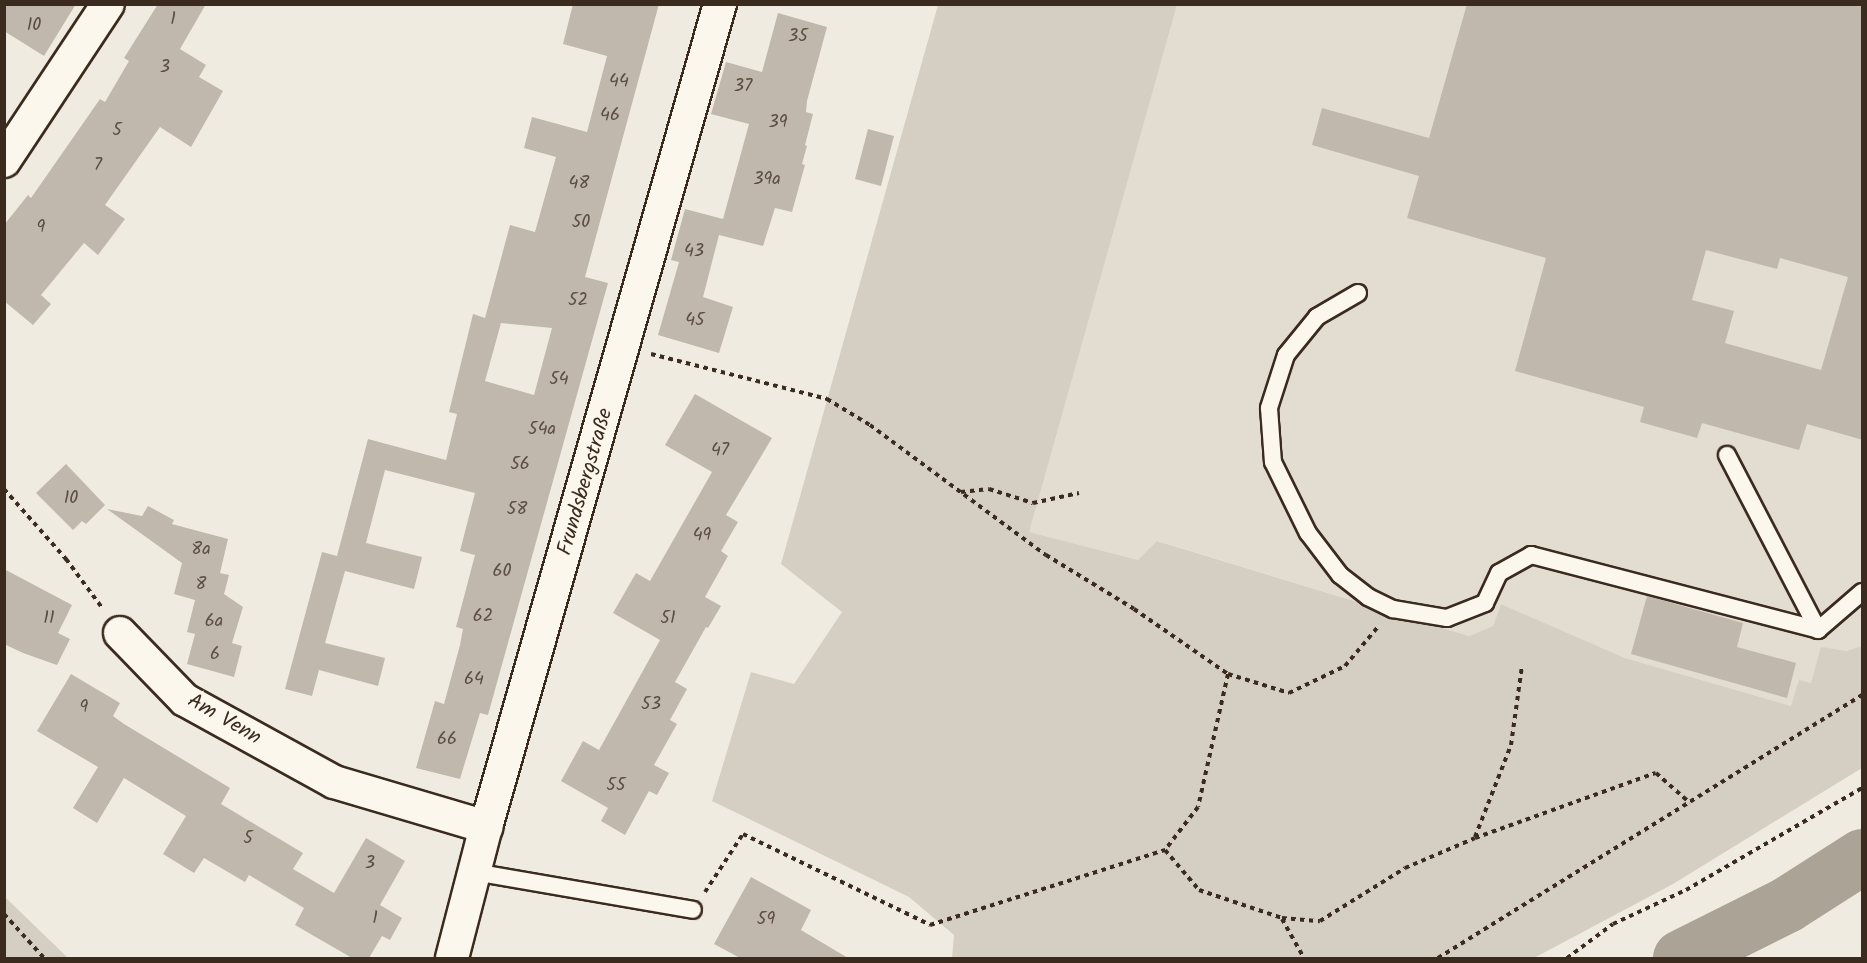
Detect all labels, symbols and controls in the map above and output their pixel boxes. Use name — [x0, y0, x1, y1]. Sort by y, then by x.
house number: 1 — [170, 9, 176, 31]
house number: 10 — [27, 15, 41, 37]
house number: 35 — [788, 26, 808, 48]
house number: 3 — [160, 57, 170, 79]
house number: 44 — [609, 71, 629, 93]
house number: 37 — [734, 76, 752, 98]
house number: 46 — [600, 105, 620, 127]
house number: 39 — [768, 112, 788, 134]
house number: 5 — [112, 120, 122, 142]
house number: 7 — [94, 155, 102, 177]
house number: 39a — [753, 169, 781, 191]
house number: 48 — [569, 173, 589, 195]
house number: 50 — [572, 212, 590, 234]
house number: 9 — [37, 217, 45, 239]
house number: 43 — [684, 241, 704, 263]
house number: 52 — [568, 290, 588, 312]
house number: 45 — [685, 310, 705, 332]
house number: 54 — [549, 369, 569, 391]
street label: Frundsbergstraße — [553, 406, 619, 558]
house number: 54a — [528, 419, 556, 441]
house number: 47 — [711, 440, 729, 462]
house number: 56 — [510, 454, 530, 476]
house number: 10 — [64, 488, 78, 510]
house number: 58 — [507, 499, 527, 521]
house number: 49 — [693, 525, 711, 547]
house number: 8a — [191, 539, 211, 561]
house number: 60 — [492, 561, 512, 583]
house number: 8 — [196, 574, 206, 596]
house number: 62 — [473, 606, 493, 628]
house number: 11 — [43, 608, 55, 630]
house number: 51 — [660, 608, 676, 630]
house number: 6a — [205, 611, 223, 633]
house number: 6 — [210, 644, 220, 666]
house number: 64 — [464, 669, 484, 691]
street label: Am Venn — [183, 689, 265, 751]
house number: 53 — [641, 694, 661, 716]
house number: 9 — [80, 697, 88, 719]
house number: 66 — [437, 729, 457, 751]
house number: 55 — [606, 775, 626, 797]
house number: 5 — [243, 828, 253, 850]
house number: 3 — [365, 853, 375, 875]
house number: 1 — [372, 908, 378, 930]
house number: 59 — [757, 909, 775, 931]

